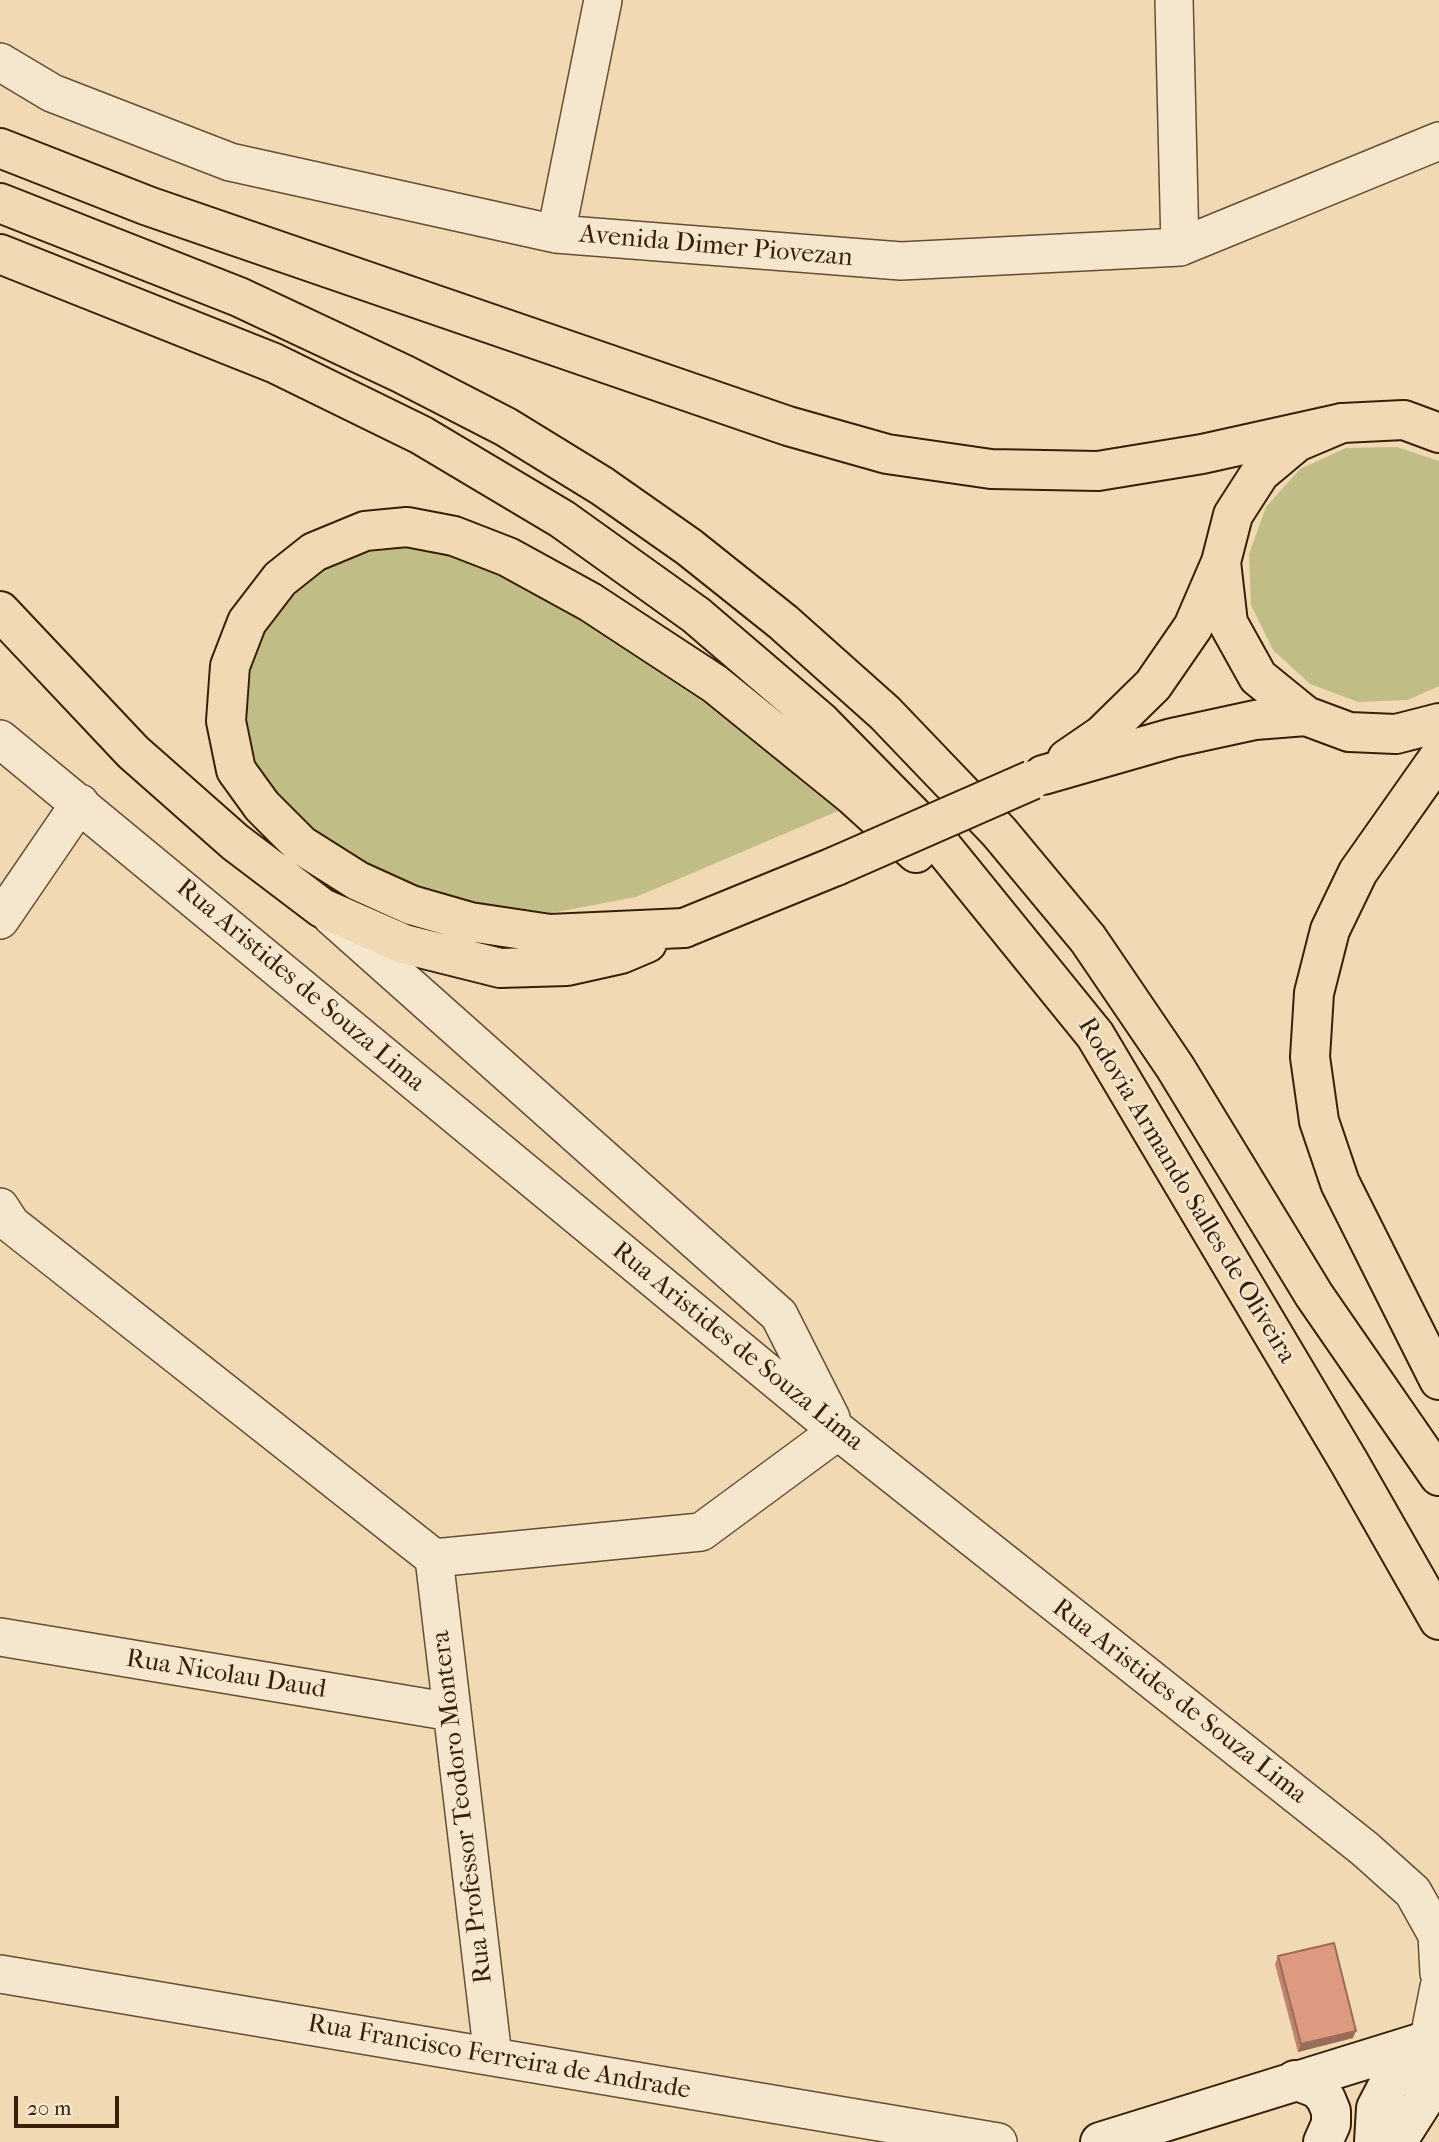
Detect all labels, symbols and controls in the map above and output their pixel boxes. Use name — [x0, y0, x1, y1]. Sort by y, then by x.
street label: Avenida Dimer Piovezan — [578, 220, 854, 274]
street label: Rua Aristides de Souza Lima — [169, 873, 431, 1099]
street label: Rodovia Armando Salles de Oliveira — [1070, 1012, 1302, 1370]
street label: Rua Aristides de Souza Lima — [605, 1236, 869, 1458]
street label: Rua Aristides de Souza Lima — [1045, 1593, 1313, 1811]
street label: Rua Professor Teodoro Montera — [426, 1629, 500, 1985]
street label: Rua Nicolau Daud — [124, 1644, 328, 1706]
street label: Rua Francisco Ferreira de Andrade — [305, 2009, 693, 2107]
scale bar — [18, 2082, 122, 2126]
text: 20 m — [27, 2096, 71, 2120]

